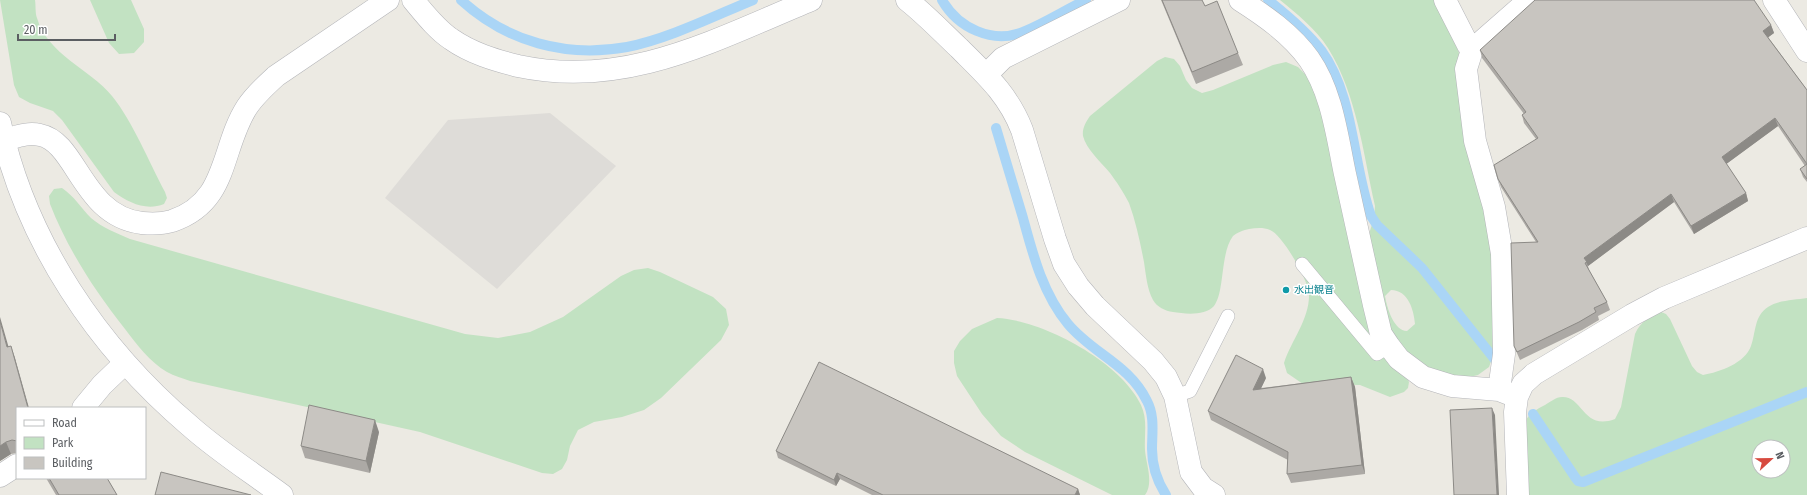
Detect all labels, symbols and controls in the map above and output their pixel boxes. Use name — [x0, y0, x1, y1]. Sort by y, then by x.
scale bar — [18, 16, 115, 42]
text: 20 m — [24, 23, 48, 37]
place label: 水出観音 — [1294, 284, 1334, 296]
marker: 水出観音 — [1281, 285, 1291, 295]
legend — [16, 407, 146, 479]
text: Road — [52, 416, 77, 430]
text: Park — [52, 436, 74, 450]
north arrow — [1751, 439, 1791, 479]
text: N — [1773, 450, 1787, 461]
text: Building — [52, 456, 93, 470]

